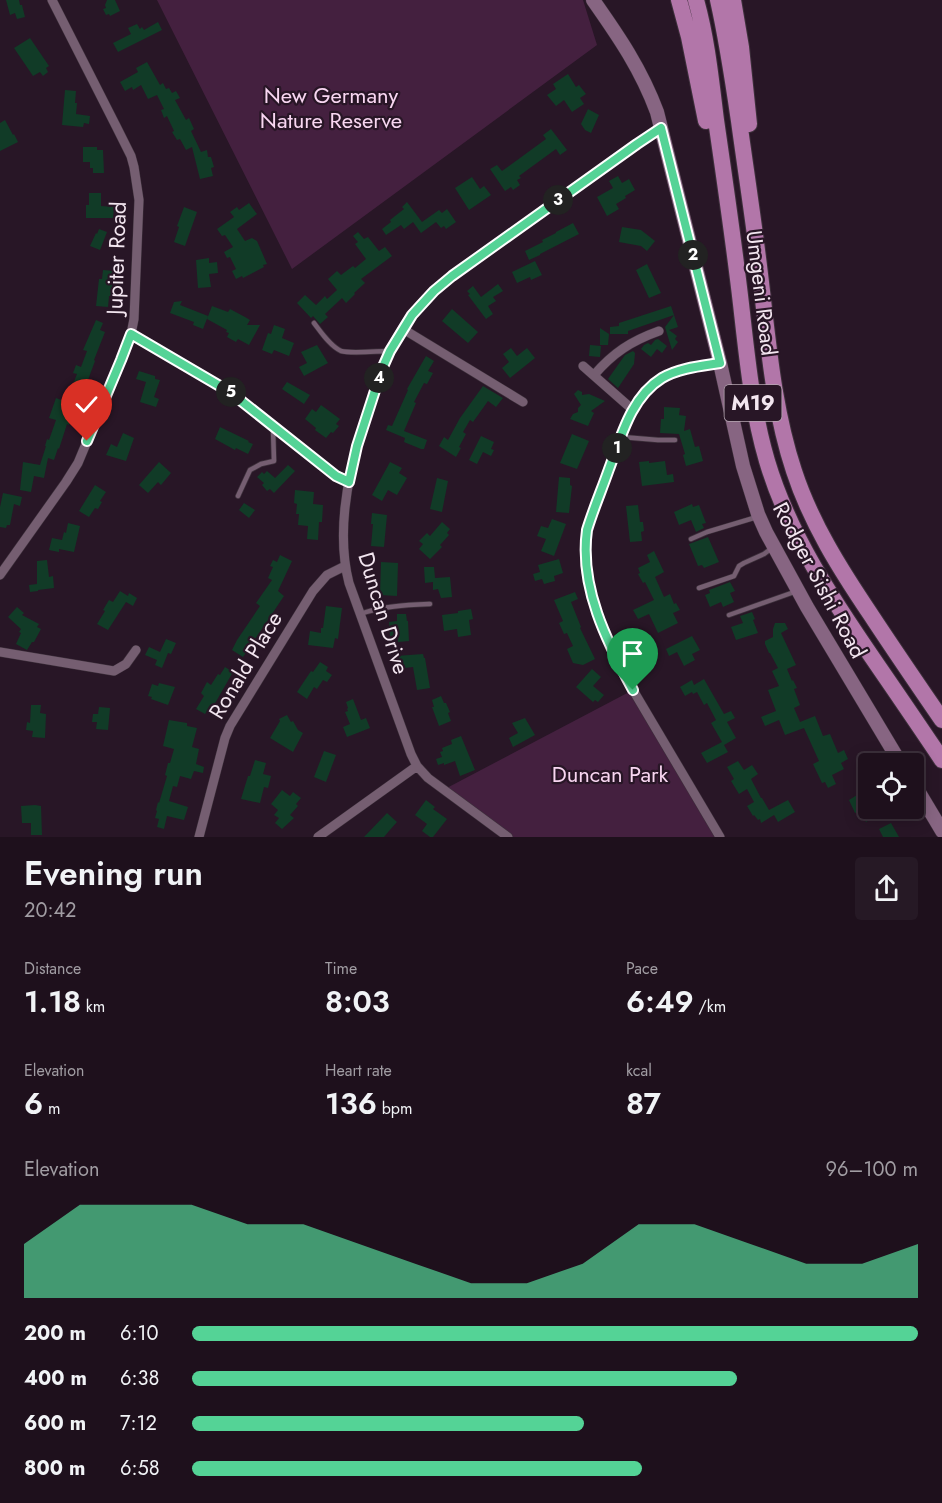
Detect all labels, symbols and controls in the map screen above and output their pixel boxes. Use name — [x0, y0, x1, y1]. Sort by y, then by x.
park label: New Germany Nature Reserve — [260, 79, 402, 136]
pin: 3 — [543, 185, 573, 215]
text: 3 — [553, 188, 563, 211]
street label: Jupiter Road — [98, 201, 134, 318]
street label: Umgeni Road — [738, 228, 786, 358]
pin: 2 — [678, 240, 708, 270]
text: 2 — [688, 243, 698, 266]
pin: 4 — [364, 363, 394, 393]
text: 4 — [373, 366, 385, 389]
pin: 5 — [216, 377, 246, 407]
pin — [61, 379, 112, 441]
text: 5 — [226, 380, 236, 403]
road number: M19 — [724, 385, 782, 421]
icon: check — [70, 388, 103, 421]
pin: 1 — [602, 433, 632, 463]
text: 1 — [613, 436, 621, 459]
street label: Rodger Sishi Road — [765, 496, 875, 664]
street label: Duncan Drive — [350, 548, 418, 678]
street label: Ronald Place — [200, 605, 290, 725]
pin — [607, 628, 658, 690]
icon: arrive — [616, 637, 649, 670]
map controls — [858, 753, 924, 819]
button: locate — [858, 753, 924, 819]
park label: Duncan Park — [552, 758, 669, 790]
text: Evening run — [24, 850, 203, 897]
button: share — [855, 857, 918, 920]
text: 20:42 — [24, 896, 76, 925]
text: Distance — [24, 957, 81, 980]
text: Time — [325, 957, 357, 980]
text: Pace — [626, 957, 658, 980]
text: 1.18 — [24, 980, 81, 1023]
text: 8:03 — [325, 980, 390, 1023]
text: 6:49 — [626, 980, 694, 1023]
text: km — [81, 995, 105, 1018]
text: /km — [694, 995, 726, 1018]
text: Elevation — [24, 1059, 84, 1082]
text: Heart rate — [325, 1059, 392, 1082]
text: kcal — [626, 1059, 652, 1082]
text: 6 — [24, 1082, 43, 1125]
text: 136 — [325, 1082, 377, 1125]
text: 87 — [626, 1082, 661, 1125]
text: m — [43, 1097, 60, 1120]
text: bpm — [377, 1097, 412, 1120]
text: Elevation — [24, 1155, 99, 1184]
text: 96–100 m — [826, 1155, 918, 1184]
text: 200 m — [24, 1319, 86, 1348]
text: 6:10 — [120, 1319, 159, 1348]
text: 400 m — [24, 1364, 87, 1393]
text: 6:38 — [120, 1364, 159, 1393]
text: 600 m — [24, 1409, 86, 1438]
text: 7:12 — [120, 1409, 157, 1438]
text: 800 m — [24, 1454, 85, 1483]
text: 6:58 — [120, 1454, 160, 1483]

